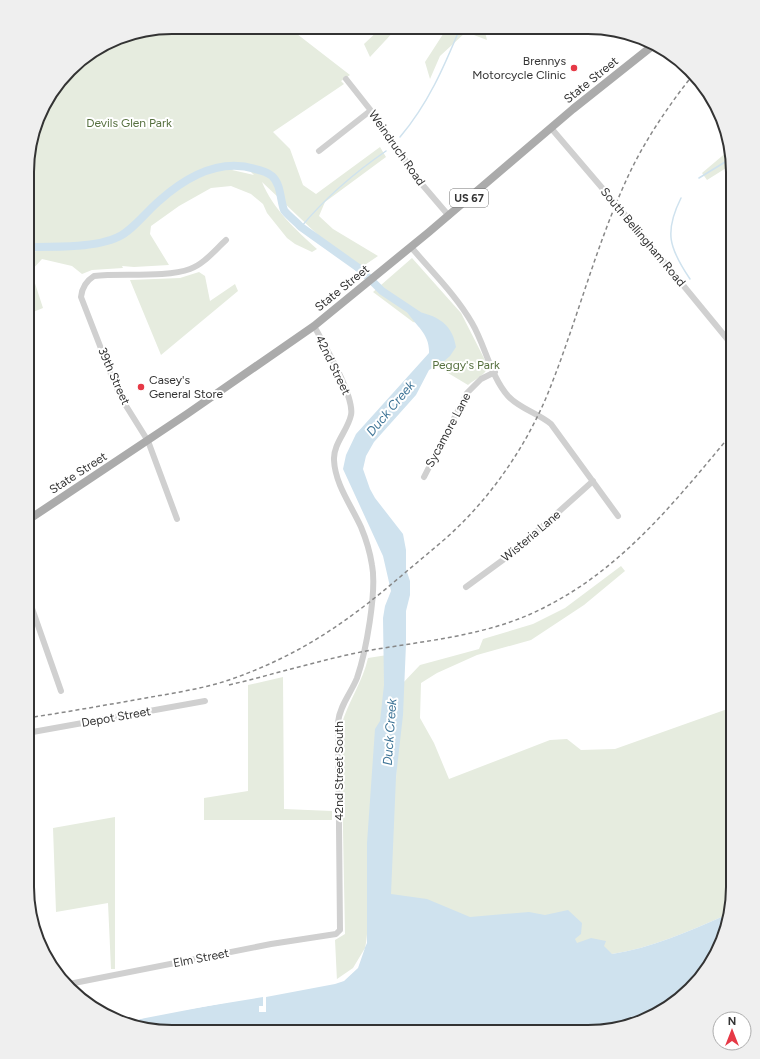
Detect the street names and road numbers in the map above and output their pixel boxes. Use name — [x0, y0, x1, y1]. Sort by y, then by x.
street label: State Street — [561, 54, 621, 106]
street label: Weindruch Road — [366, 108, 428, 188]
street label: South Bellingham Road — [598, 185, 688, 289]
road number: US 67 — [450, 189, 488, 207]
street label: State Street — [312, 262, 372, 314]
street label: 42nd Street — [313, 333, 354, 397]
street label: 39th Street — [95, 345, 133, 407]
street label: Sycamore Lane — [422, 390, 474, 470]
street label: State Street — [47, 449, 110, 497]
street label: Wisteria Lane — [499, 507, 564, 565]
street label: Depot Street — [80, 704, 152, 730]
street label: 42nd Street South — [332, 721, 346, 821]
street label: Elm Street — [172, 946, 231, 970]

